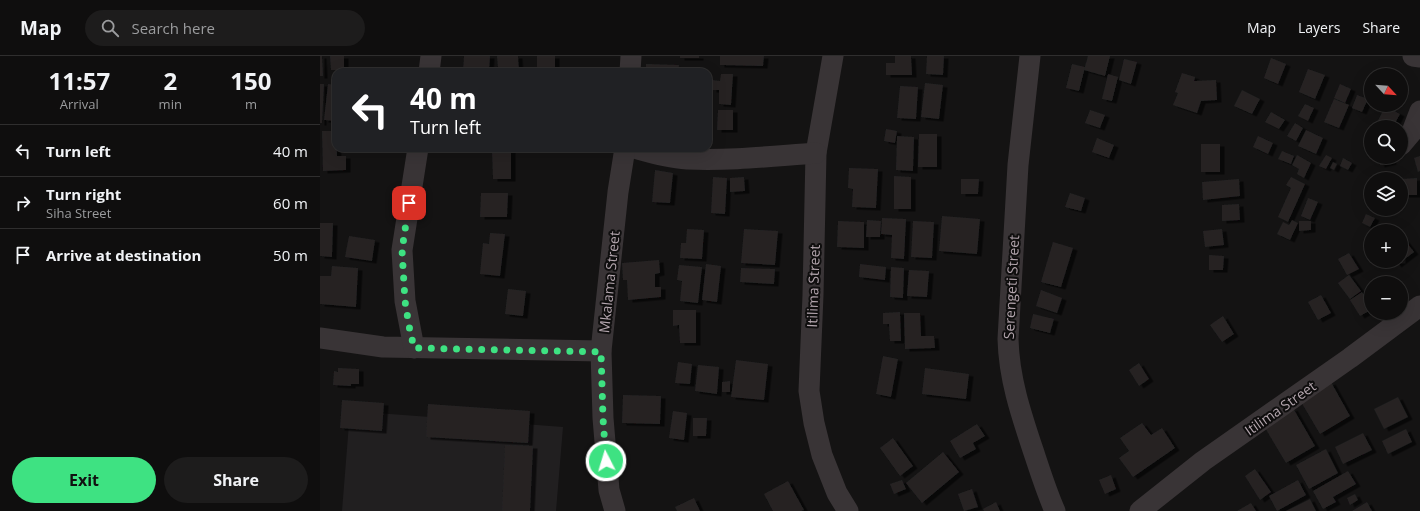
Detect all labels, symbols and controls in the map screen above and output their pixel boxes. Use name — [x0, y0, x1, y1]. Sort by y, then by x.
search box — [85, 10, 365, 46]
text: Map — [20, 15, 61, 41]
icon: search — [99, 17, 121, 39]
text: Search here — [131, 18, 215, 38]
text: Map — [1247, 18, 1276, 37]
text: Layers — [1298, 18, 1340, 37]
text: Share — [1362, 18, 1400, 37]
text: 11:57 — [48, 64, 110, 97]
text: 2 — [163, 64, 177, 97]
text: 150 — [230, 64, 272, 97]
north arrow — [1364, 68, 1408, 112]
map controls — [1364, 68, 1408, 320]
text: 40 m — [410, 79, 477, 117]
icon: left — [344, 84, 396, 136]
text: Arrival — [60, 95, 99, 113]
text: min — [159, 95, 182, 113]
text: m — [245, 95, 257, 113]
text: Turn left — [410, 115, 481, 139]
button: search — [1364, 120, 1408, 164]
icon: left — [12, 140, 34, 162]
text: Turn left — [46, 141, 111, 161]
text: 40 m — [273, 141, 308, 161]
button: layers — [1364, 172, 1408, 216]
text: Turn right — [46, 184, 121, 204]
pin — [392, 186, 426, 220]
icon: right — [12, 192, 34, 214]
icon: arrive — [398, 192, 420, 214]
text: 60 m — [273, 193, 308, 213]
text: Siha Street — [46, 204, 111, 222]
button: + — [1364, 224, 1408, 268]
street label: Mkalama Street — [594, 230, 624, 334]
street label: Serengeti Street — [999, 234, 1023, 340]
icon: arrive — [12, 244, 34, 266]
street label: Itilima Street — [802, 244, 824, 328]
text: Arrive at destination — [46, 245, 201, 265]
text: 50 m — [273, 245, 308, 265]
button: − — [1364, 276, 1408, 320]
street label: Itilima Street — [1241, 376, 1319, 440]
position arrow — [585, 440, 627, 482]
button: Exit — [12, 457, 156, 503]
button: Share — [164, 457, 308, 503]

